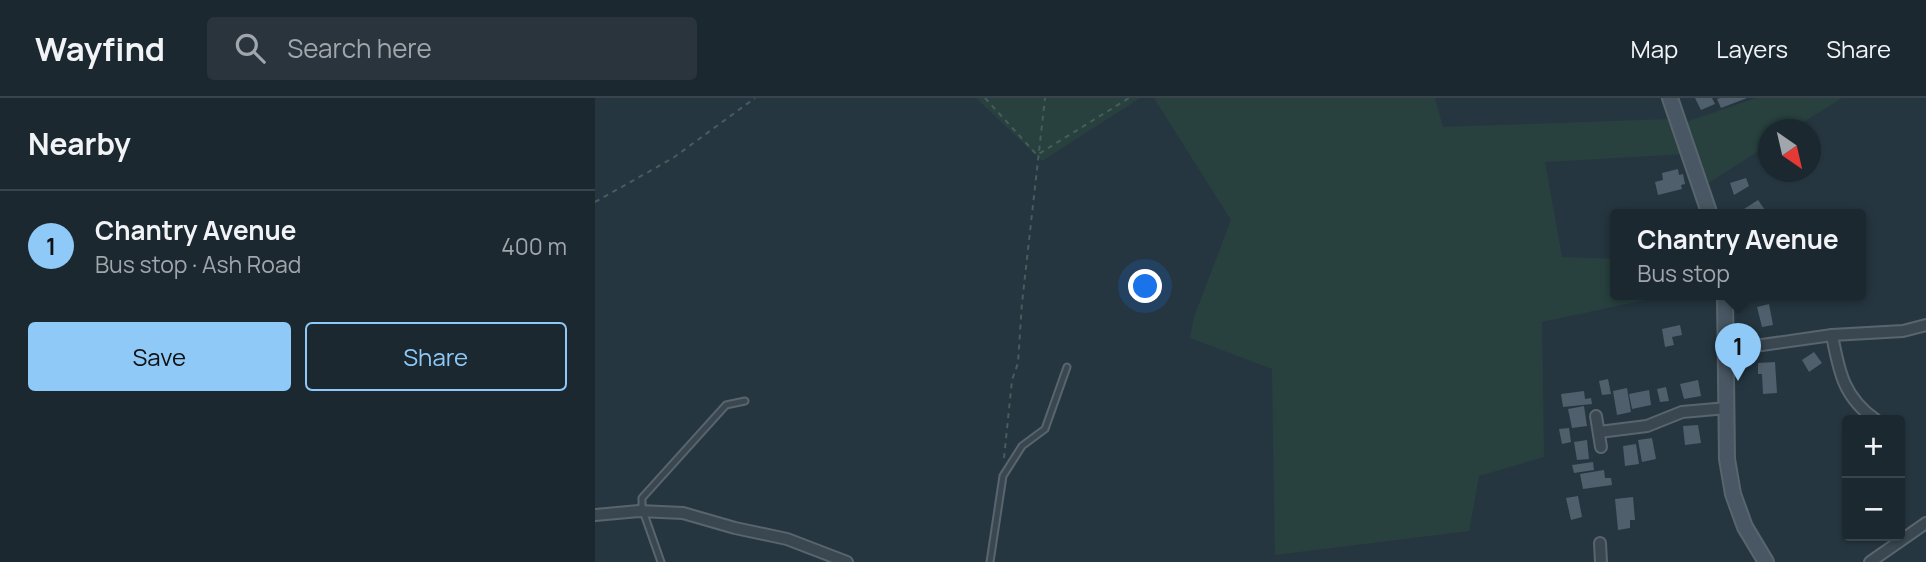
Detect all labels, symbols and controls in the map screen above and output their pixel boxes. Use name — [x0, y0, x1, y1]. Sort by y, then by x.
search box — [207, 17, 697, 80]
text: Wayfind — [35, 26, 165, 71]
icon: search — [231, 29, 269, 67]
text: Search here — [287, 30, 432, 66]
text: Map — [1631, 32, 1678, 65]
text: Layers — [1716, 32, 1788, 65]
text: Share — [1826, 32, 1891, 65]
north arrow — [1758, 119, 1821, 182]
text: Nearby — [28, 123, 131, 164]
popup — [1610, 209, 1866, 300]
text: Chantry Avenue — [95, 212, 296, 248]
text: Chantry Avenue — [1637, 221, 1839, 257]
text: 1 — [46, 230, 56, 262]
text: 400 m — [501, 230, 567, 262]
text: Bus stop · Ash Road — [95, 248, 301, 280]
text: Bus stop — [1637, 257, 1730, 289]
your location — [1128, 269, 1162, 303]
button: Save — [28, 322, 291, 391]
button: Share — [305, 322, 567, 391]
pin: 1 — [1715, 323, 1761, 381]
map controls — [1842, 415, 1905, 541]
button: + — [1842, 415, 1905, 478]
button: − — [1842, 478, 1905, 541]

